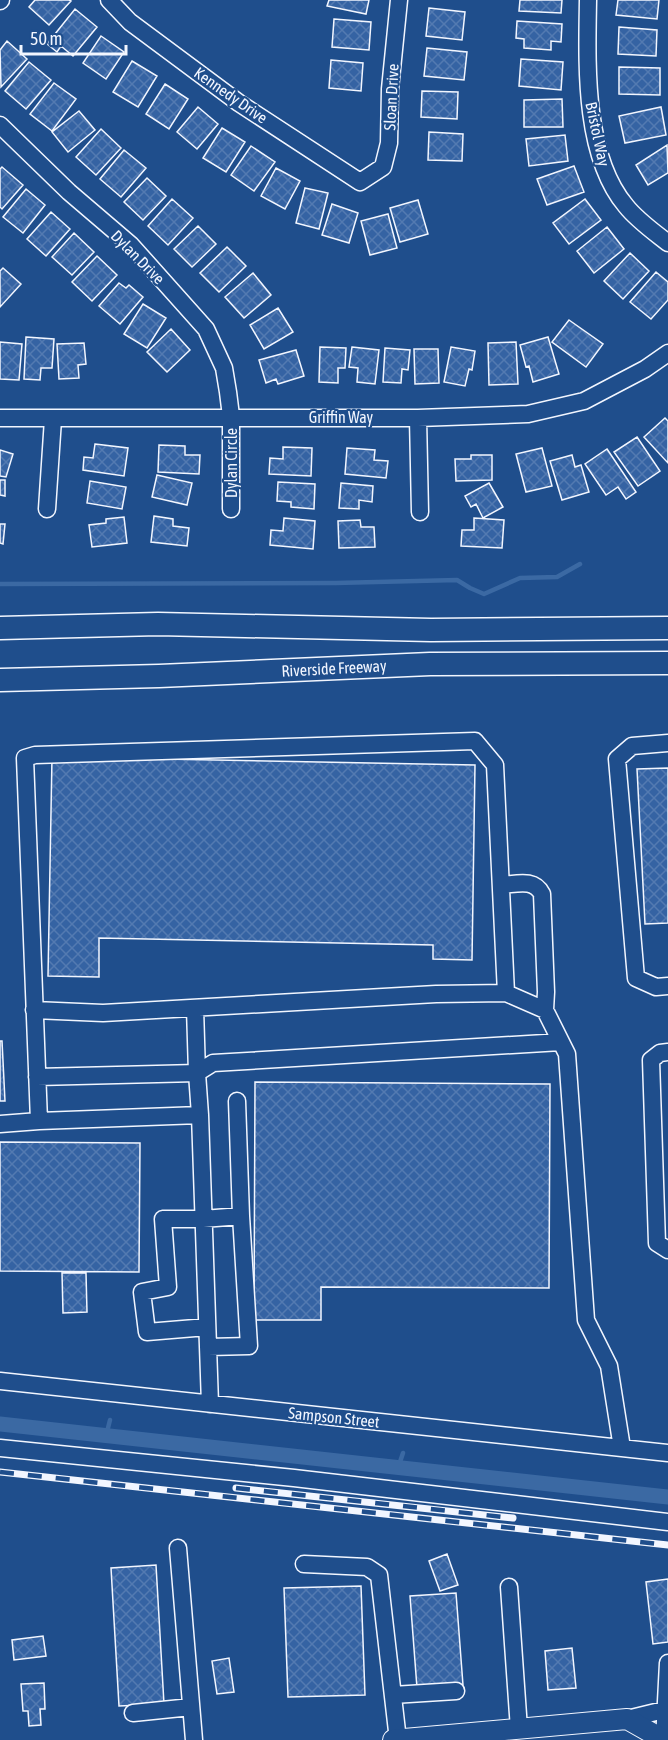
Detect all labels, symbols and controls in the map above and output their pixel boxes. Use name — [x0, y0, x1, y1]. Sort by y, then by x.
scale bar — [21, 18, 126, 56]
text: 50 m — [30, 28, 62, 49]
street label: Kennedy Drive — [190, 63, 271, 128]
street label: Sloan Drive — [380, 63, 402, 131]
street label: Bristol Way — [581, 100, 614, 168]
street label: Dylan Drive — [107, 227, 168, 288]
street label: Griffin Way — [309, 408, 374, 427]
street label: Dylan Circle — [222, 428, 241, 498]
street label: Riverside Freeway — [281, 656, 387, 681]
street label: Sampson Street — [287, 1403, 381, 1432]

